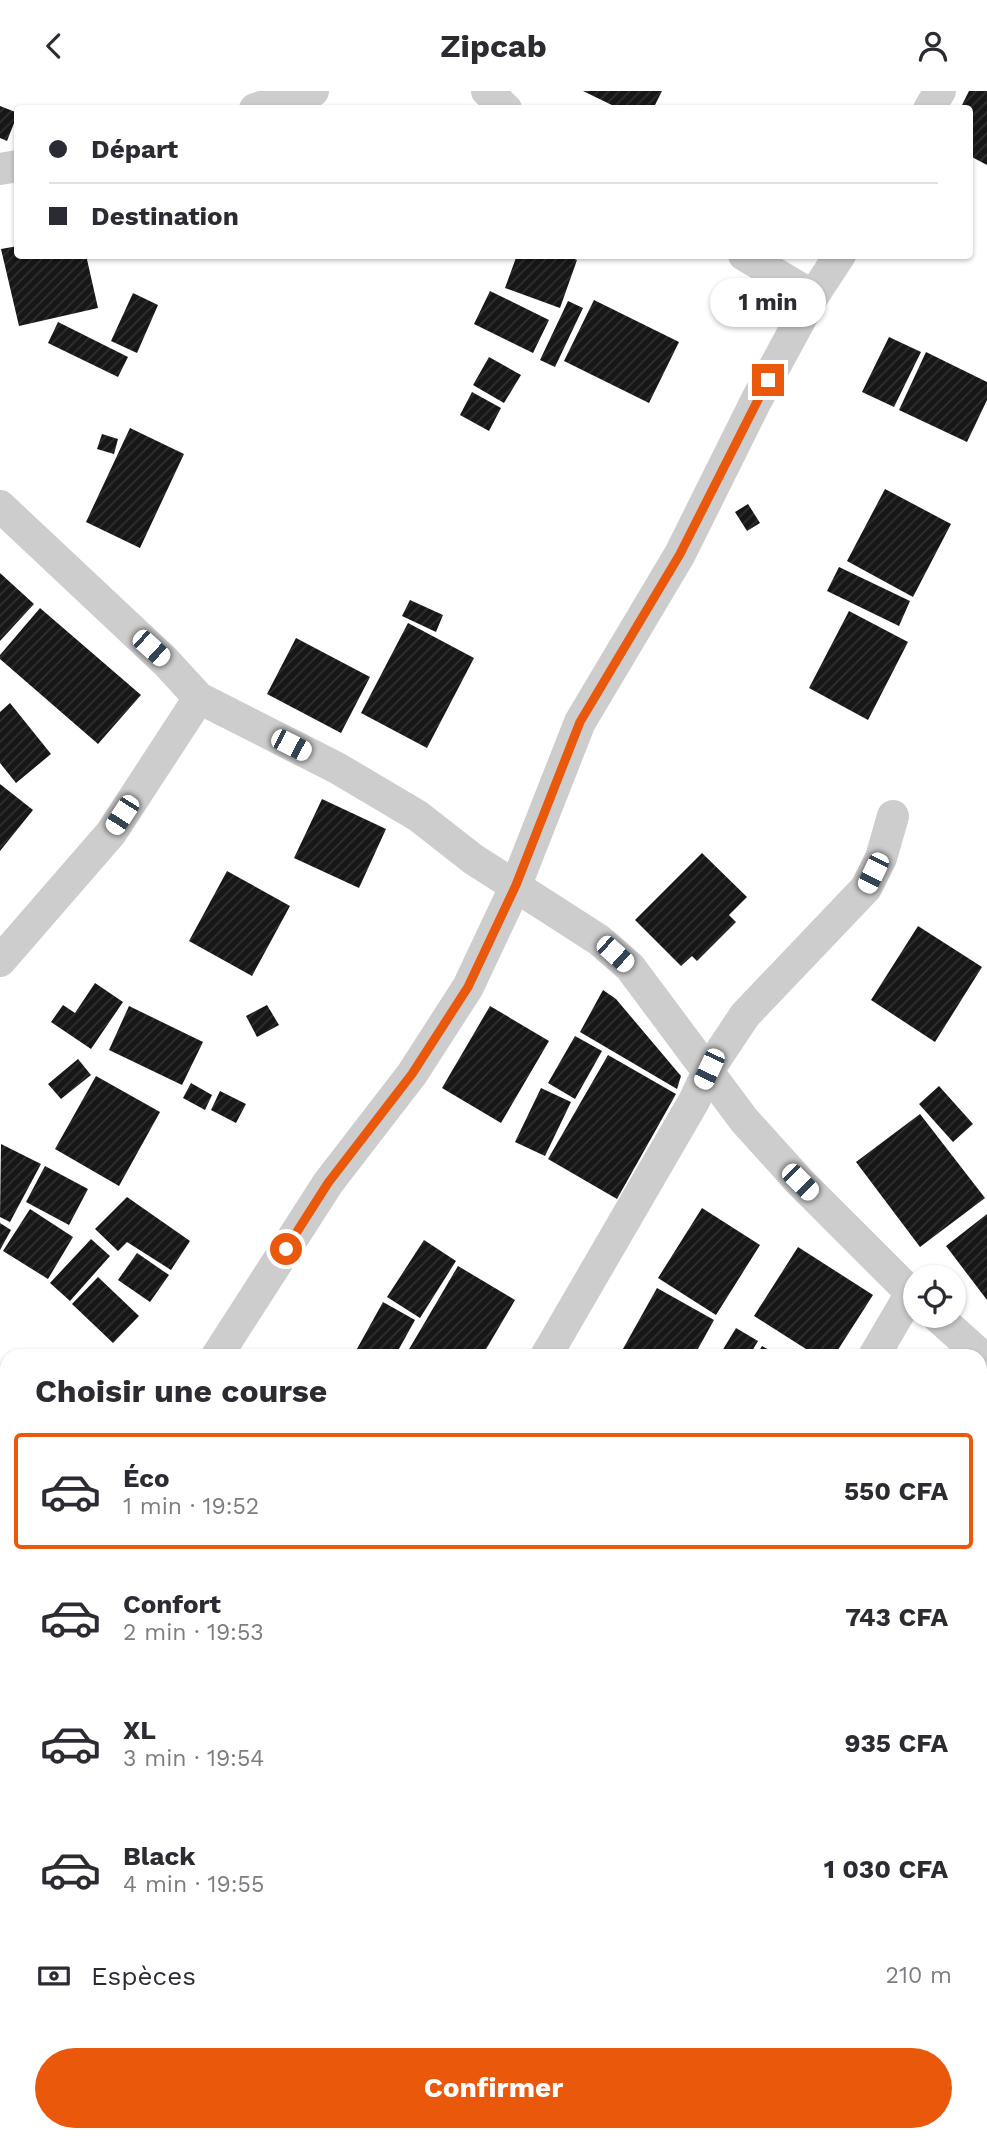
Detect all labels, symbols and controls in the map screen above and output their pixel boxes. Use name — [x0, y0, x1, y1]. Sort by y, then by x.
icon: back — [35, 27, 73, 65]
text: Zipcab — [440, 27, 547, 65]
icon: person — [914, 27, 952, 65]
text: Départ — [91, 134, 178, 164]
text: Destination — [91, 201, 239, 231]
callout: 1 min — [710, 279, 826, 327]
text: 1 min — [738, 289, 798, 316]
route end — [752, 364, 784, 396]
car — [129, 626, 174, 670]
car — [268, 726, 315, 764]
car — [102, 792, 143, 838]
car — [855, 850, 892, 896]
car — [593, 932, 638, 976]
car — [691, 1046, 728, 1092]
car — [778, 1160, 823, 1204]
route start — [270, 1233, 302, 1265]
map controls — [903, 1265, 966, 1328]
button: locate — [903, 1265, 966, 1328]
text: Choisir une course — [35, 1372, 327, 1410]
icon: car — [39, 1460, 102, 1523]
text: Éco — [123, 1463, 170, 1493]
text: 550 CFA — [844, 1476, 948, 1506]
text: 1 min · 19:52 — [123, 1493, 259, 1520]
icon: car — [39, 1586, 102, 1649]
text: Confort — [123, 1589, 221, 1619]
text: 743 CFA — [845, 1602, 948, 1632]
text: 2 min · 19:53 — [123, 1619, 264, 1646]
icon: car — [39, 1712, 102, 1775]
text: XL — [123, 1715, 156, 1745]
text: 935 CFA — [845, 1728, 948, 1758]
text: 3 min · 19:54 — [123, 1745, 264, 1772]
icon: car — [39, 1838, 102, 1901]
text: Black — [123, 1841, 195, 1871]
text: 1 030 CFA — [824, 1854, 948, 1884]
text: 4 min · 19:55 — [123, 1871, 264, 1898]
icon: cash — [35, 1957, 73, 1995]
text: Espèces — [91, 1961, 196, 1991]
text: 210 m — [886, 1962, 952, 1989]
button: Confirmer — [35, 2048, 952, 2128]

